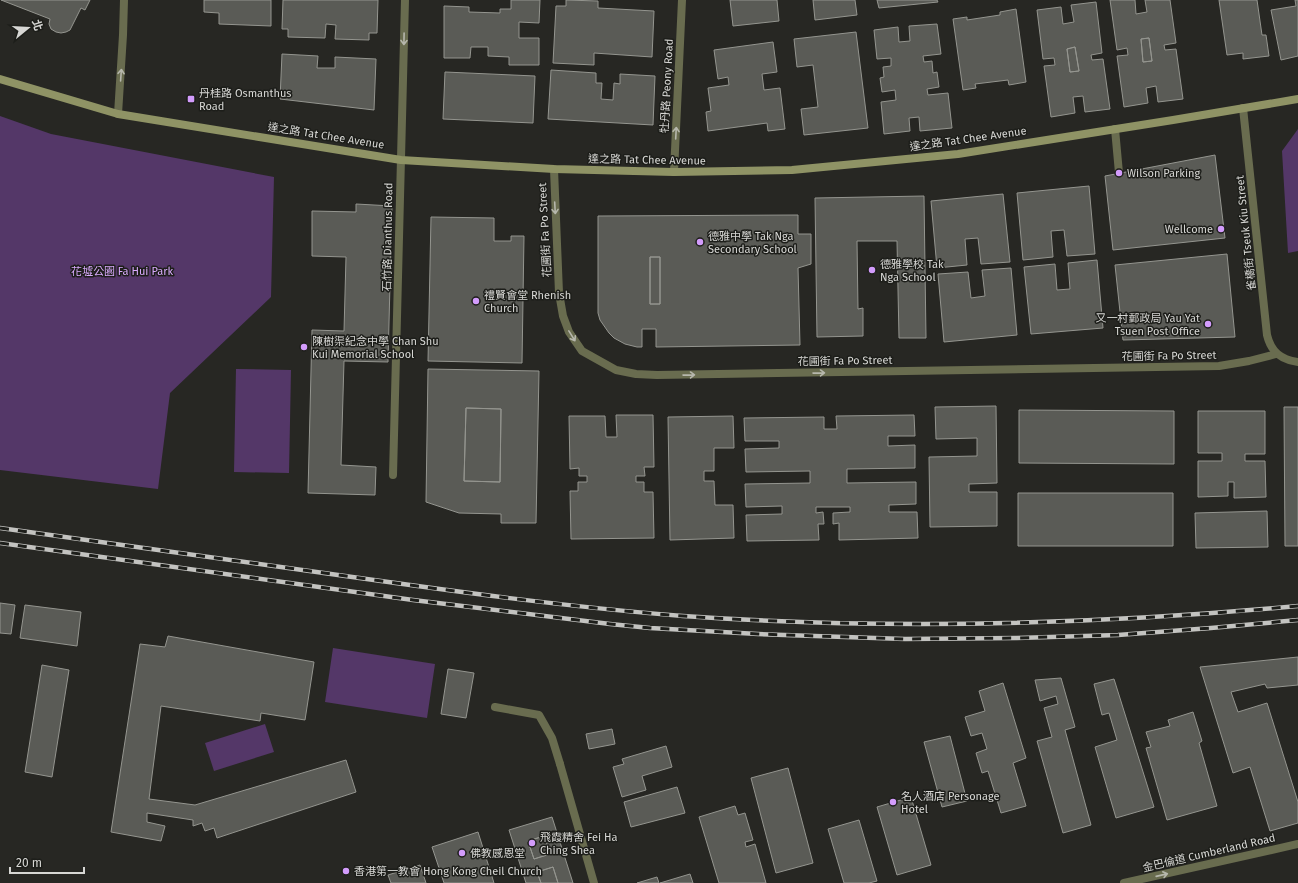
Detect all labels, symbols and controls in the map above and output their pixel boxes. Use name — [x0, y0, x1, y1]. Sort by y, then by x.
north arrow — [8, 8, 48, 48]
text: 北 — [29, 18, 45, 32]
one-way arrow — [400, 32, 408, 45]
street label: 牡丹路 Peony Road — [658, 38, 676, 134]
one-way arrow — [117, 69, 124, 82]
place label: 丹桂路 Osmanthus Road — [199, 87, 291, 113]
marker: 丹桂路 Osmanthus Road — [186, 94, 196, 104]
street label: 達之路 Tat Chee Avenue — [267, 120, 385, 152]
street label: 達之路 Tat Chee Avenue — [909, 124, 1027, 154]
one-way arrow — [672, 127, 679, 140]
street label: 達之路 Tat Chee Avenue — [588, 152, 706, 168]
place label: Wilson Parking — [1127, 167, 1201, 180]
marker: Wilson Parking — [1114, 168, 1124, 178]
street label: 雀橋街 Tseuk Kiu Street — [1233, 175, 1259, 291]
street label: 花圃街 Fa Po Street — [536, 182, 554, 278]
street label: 石竹路 Dianthus Road — [381, 183, 395, 291]
one-way arrow — [552, 201, 559, 214]
place label: Wellcome — [1165, 223, 1213, 236]
marker: Wellcome — [1216, 224, 1226, 234]
place label: 德雅中學 Tak Nga Secondary School — [708, 230, 797, 256]
marker: 德雅中學 Tak Nga Secondary School — [695, 237, 705, 247]
place label: 德雅學校 Tak Nga School — [880, 258, 944, 284]
park label: 花墟公園 Fa Hui Park — [71, 265, 173, 278]
marker: 德雅學校 Tak Nga School — [867, 265, 877, 275]
place label: 禮賢會堂 Rhenish Church — [484, 289, 571, 315]
marker: 禮賢會堂 Rhenish Church — [471, 296, 481, 306]
place label: 又一村郵政局 Yau Yat Tsuen Post Office — [1095, 312, 1200, 338]
marker: 又一村郵政局 Yau Yat Tsuen Post Office — [1203, 319, 1213, 329]
one-way arrow — [569, 330, 577, 342]
place label: 陳樹渠紀念中學 Chan Shu Kui Memorial School — [312, 335, 439, 361]
marker: 陳樹渠紀念中學 Chan Shu Kui Memorial School — [299, 342, 309, 352]
street label: 花圃街 Fa Po Street — [1121, 349, 1217, 363]
street label: 花圃街 Fa Po Street — [797, 354, 893, 368]
one-way arrow — [812, 369, 825, 376]
one-way arrow — [682, 371, 695, 378]
place label: 名人酒店 Personage Hotel — [901, 790, 999, 816]
marker: 名人酒店 Personage Hotel — [888, 797, 898, 807]
place label: 飛霞精舍 Fei Ha Ching Shea — [540, 831, 617, 857]
street label: 金巴倫道 Cumberland Road — [1141, 831, 1277, 875]
marker: 飛霞精舍 Fei Ha Ching Shea — [527, 838, 537, 848]
place label: 佛教感恩堂 — [470, 847, 525, 860]
marker: 佛教感恩堂 — [457, 848, 467, 858]
scale bar — [10, 849, 84, 875]
text: 20 m — [16, 856, 42, 870]
place label: 香港第一教會 Hong Kong Cheil Church — [354, 865, 542, 878]
marker: 香港第一教會 Hong Kong Cheil Church — [341, 866, 351, 876]
one-way arrow — [1155, 870, 1168, 878]

